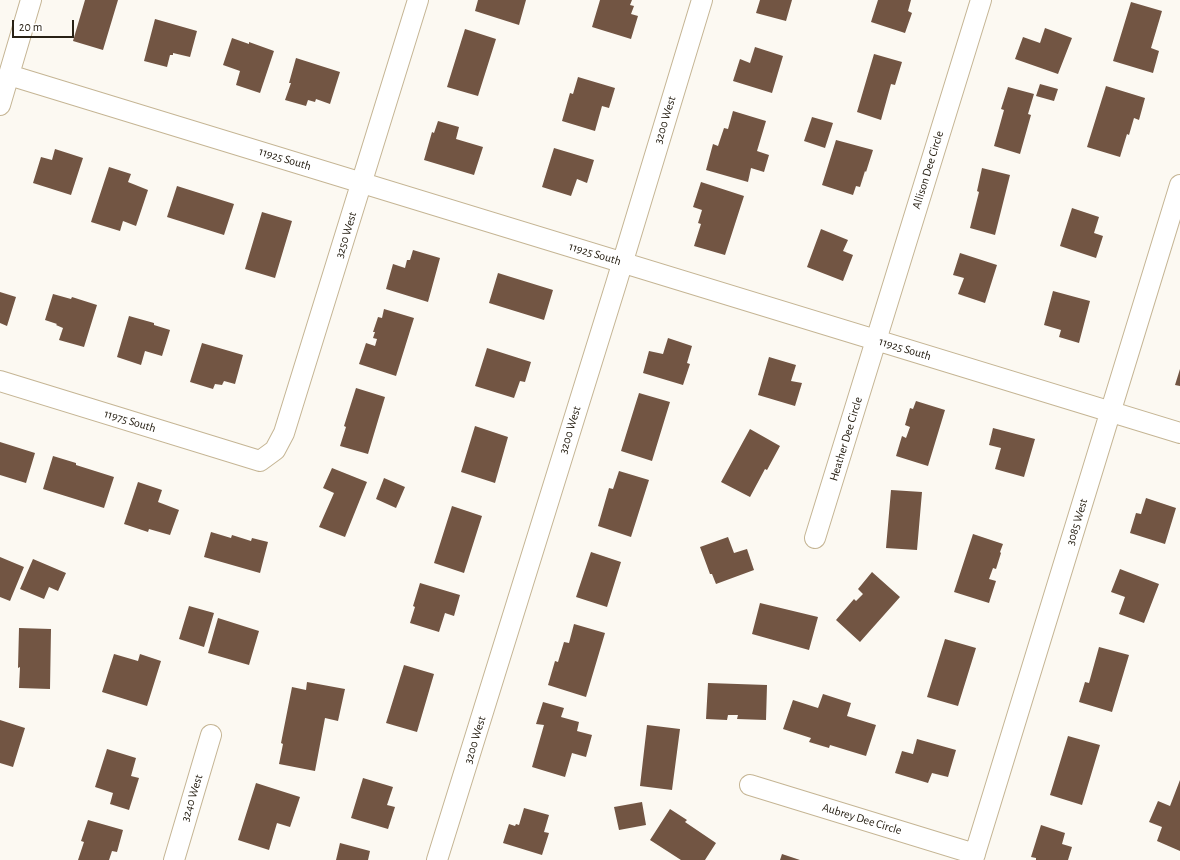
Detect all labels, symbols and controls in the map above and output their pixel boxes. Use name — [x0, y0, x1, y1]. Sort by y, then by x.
scale bar — [14, 12, 76, 38]
text: 20 m — [19, 21, 42, 33]
street label: 3200 West — [651, 94, 679, 146]
street label: Allison Dee Circle — [909, 129, 947, 211]
street label: 11925 South — [257, 144, 313, 174]
street label: 3250 West — [332, 210, 360, 260]
street label: 11925 South — [567, 239, 623, 269]
street label: 11925 South — [877, 334, 933, 364]
street label: Heather Dee Circle — [826, 395, 866, 483]
street label: 3200 West — [556, 404, 584, 456]
street label: 11975 South — [102, 406, 158, 436]
street label: 3085 West — [1063, 497, 1091, 547]
street label: 3200 West — [461, 714, 489, 766]
street label: 3240 West — [178, 773, 206, 823]
street label: Aubrey Dee Circle — [821, 800, 903, 838]

